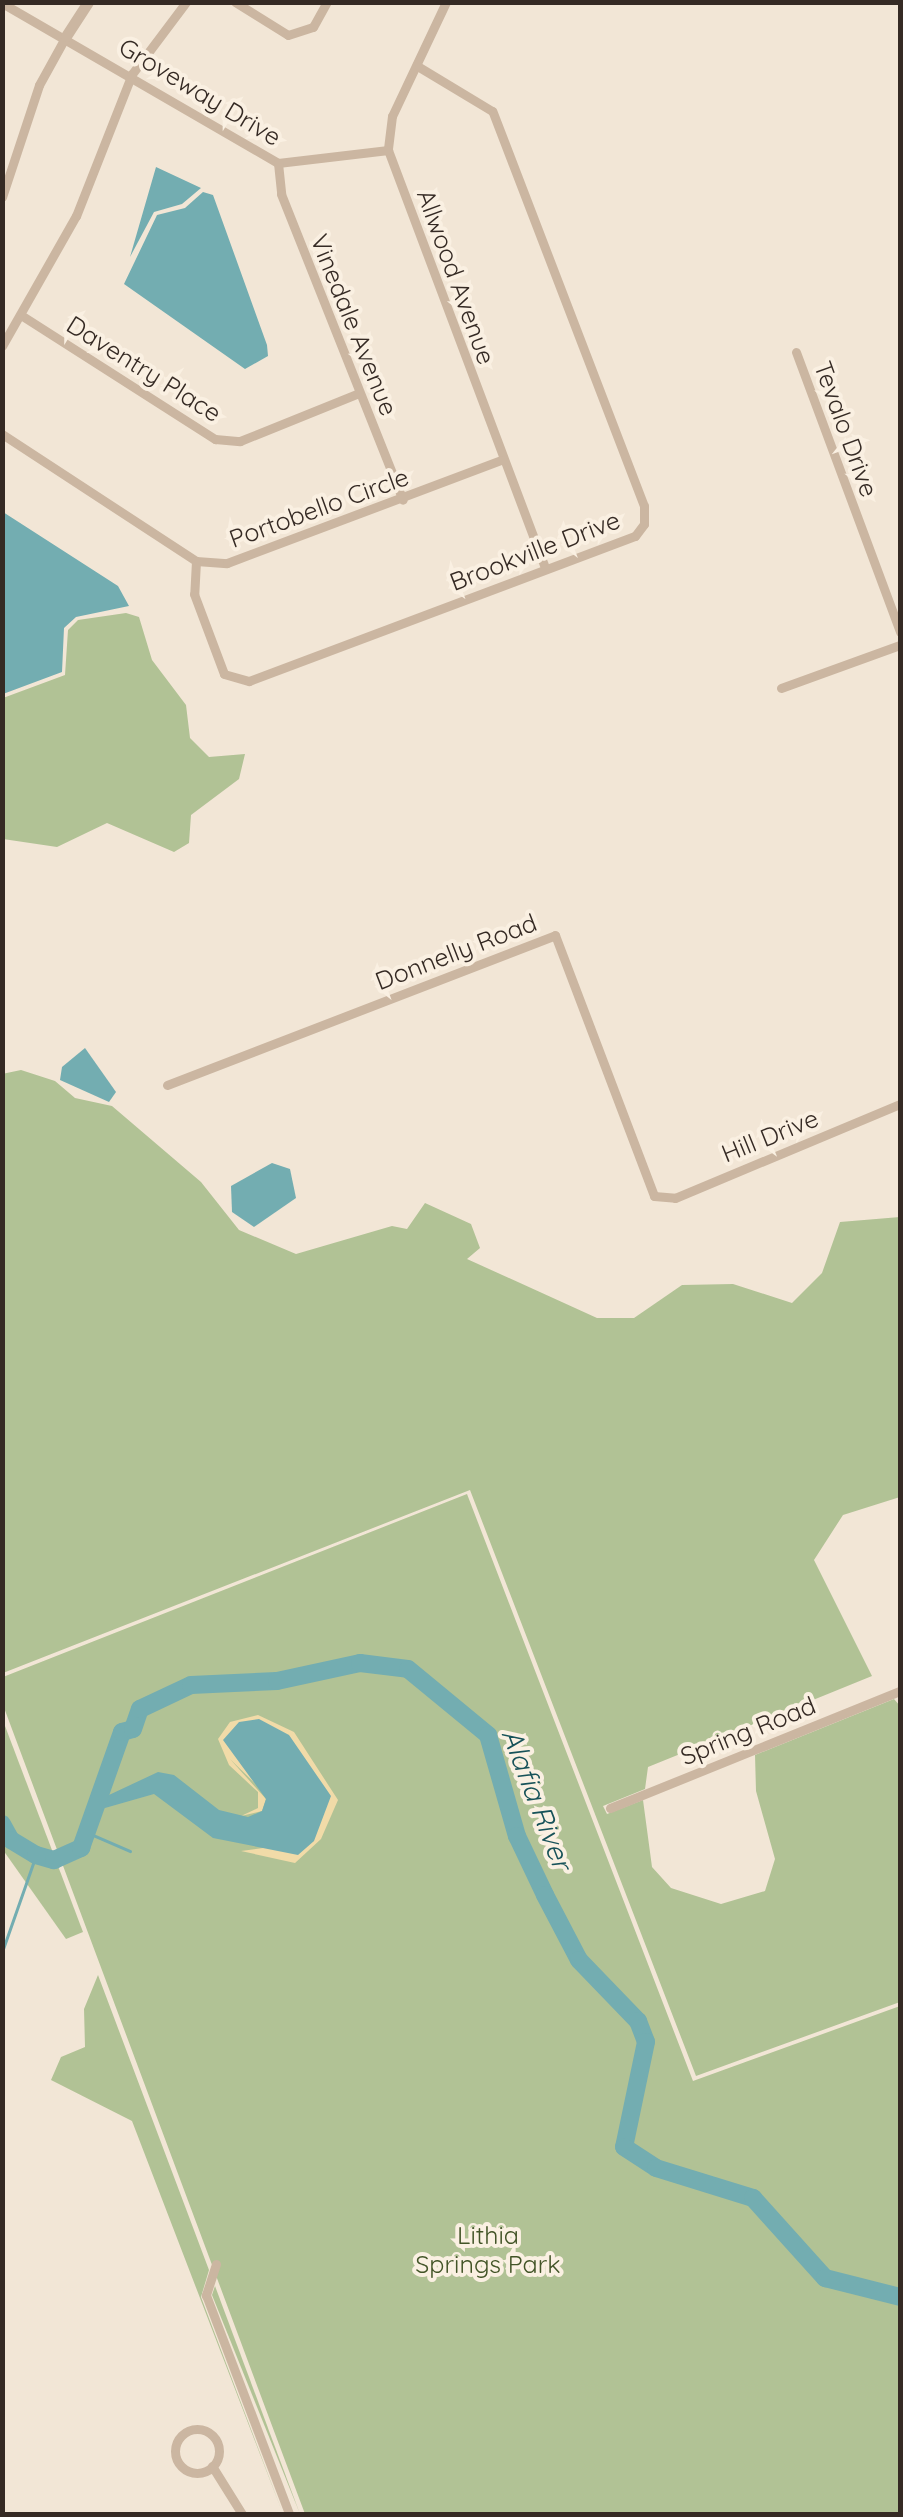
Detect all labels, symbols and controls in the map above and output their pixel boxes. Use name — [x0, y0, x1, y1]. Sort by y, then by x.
street label: Groveway Drive — [113, 32, 287, 152]
street label: Allwood Avenue — [410, 186, 502, 368]
street label: Vinedale Avenue — [304, 230, 404, 420]
street label: Daventry Place — [61, 310, 227, 428]
street label: Tevalo Drive — [808, 357, 884, 501]
street label: Portobello Circle — [225, 462, 413, 554]
street label: Brookville Drive — [446, 505, 624, 597]
street label: Donnelly Road — [371, 907, 541, 997]
street label: Hill Drive — [717, 1103, 823, 1169]
street label: Spring Road — [676, 1690, 820, 1772]
water label: Alafia River — [495, 1724, 579, 1874]
park label: Lithia Springs Park — [415, 2221, 561, 2280]

